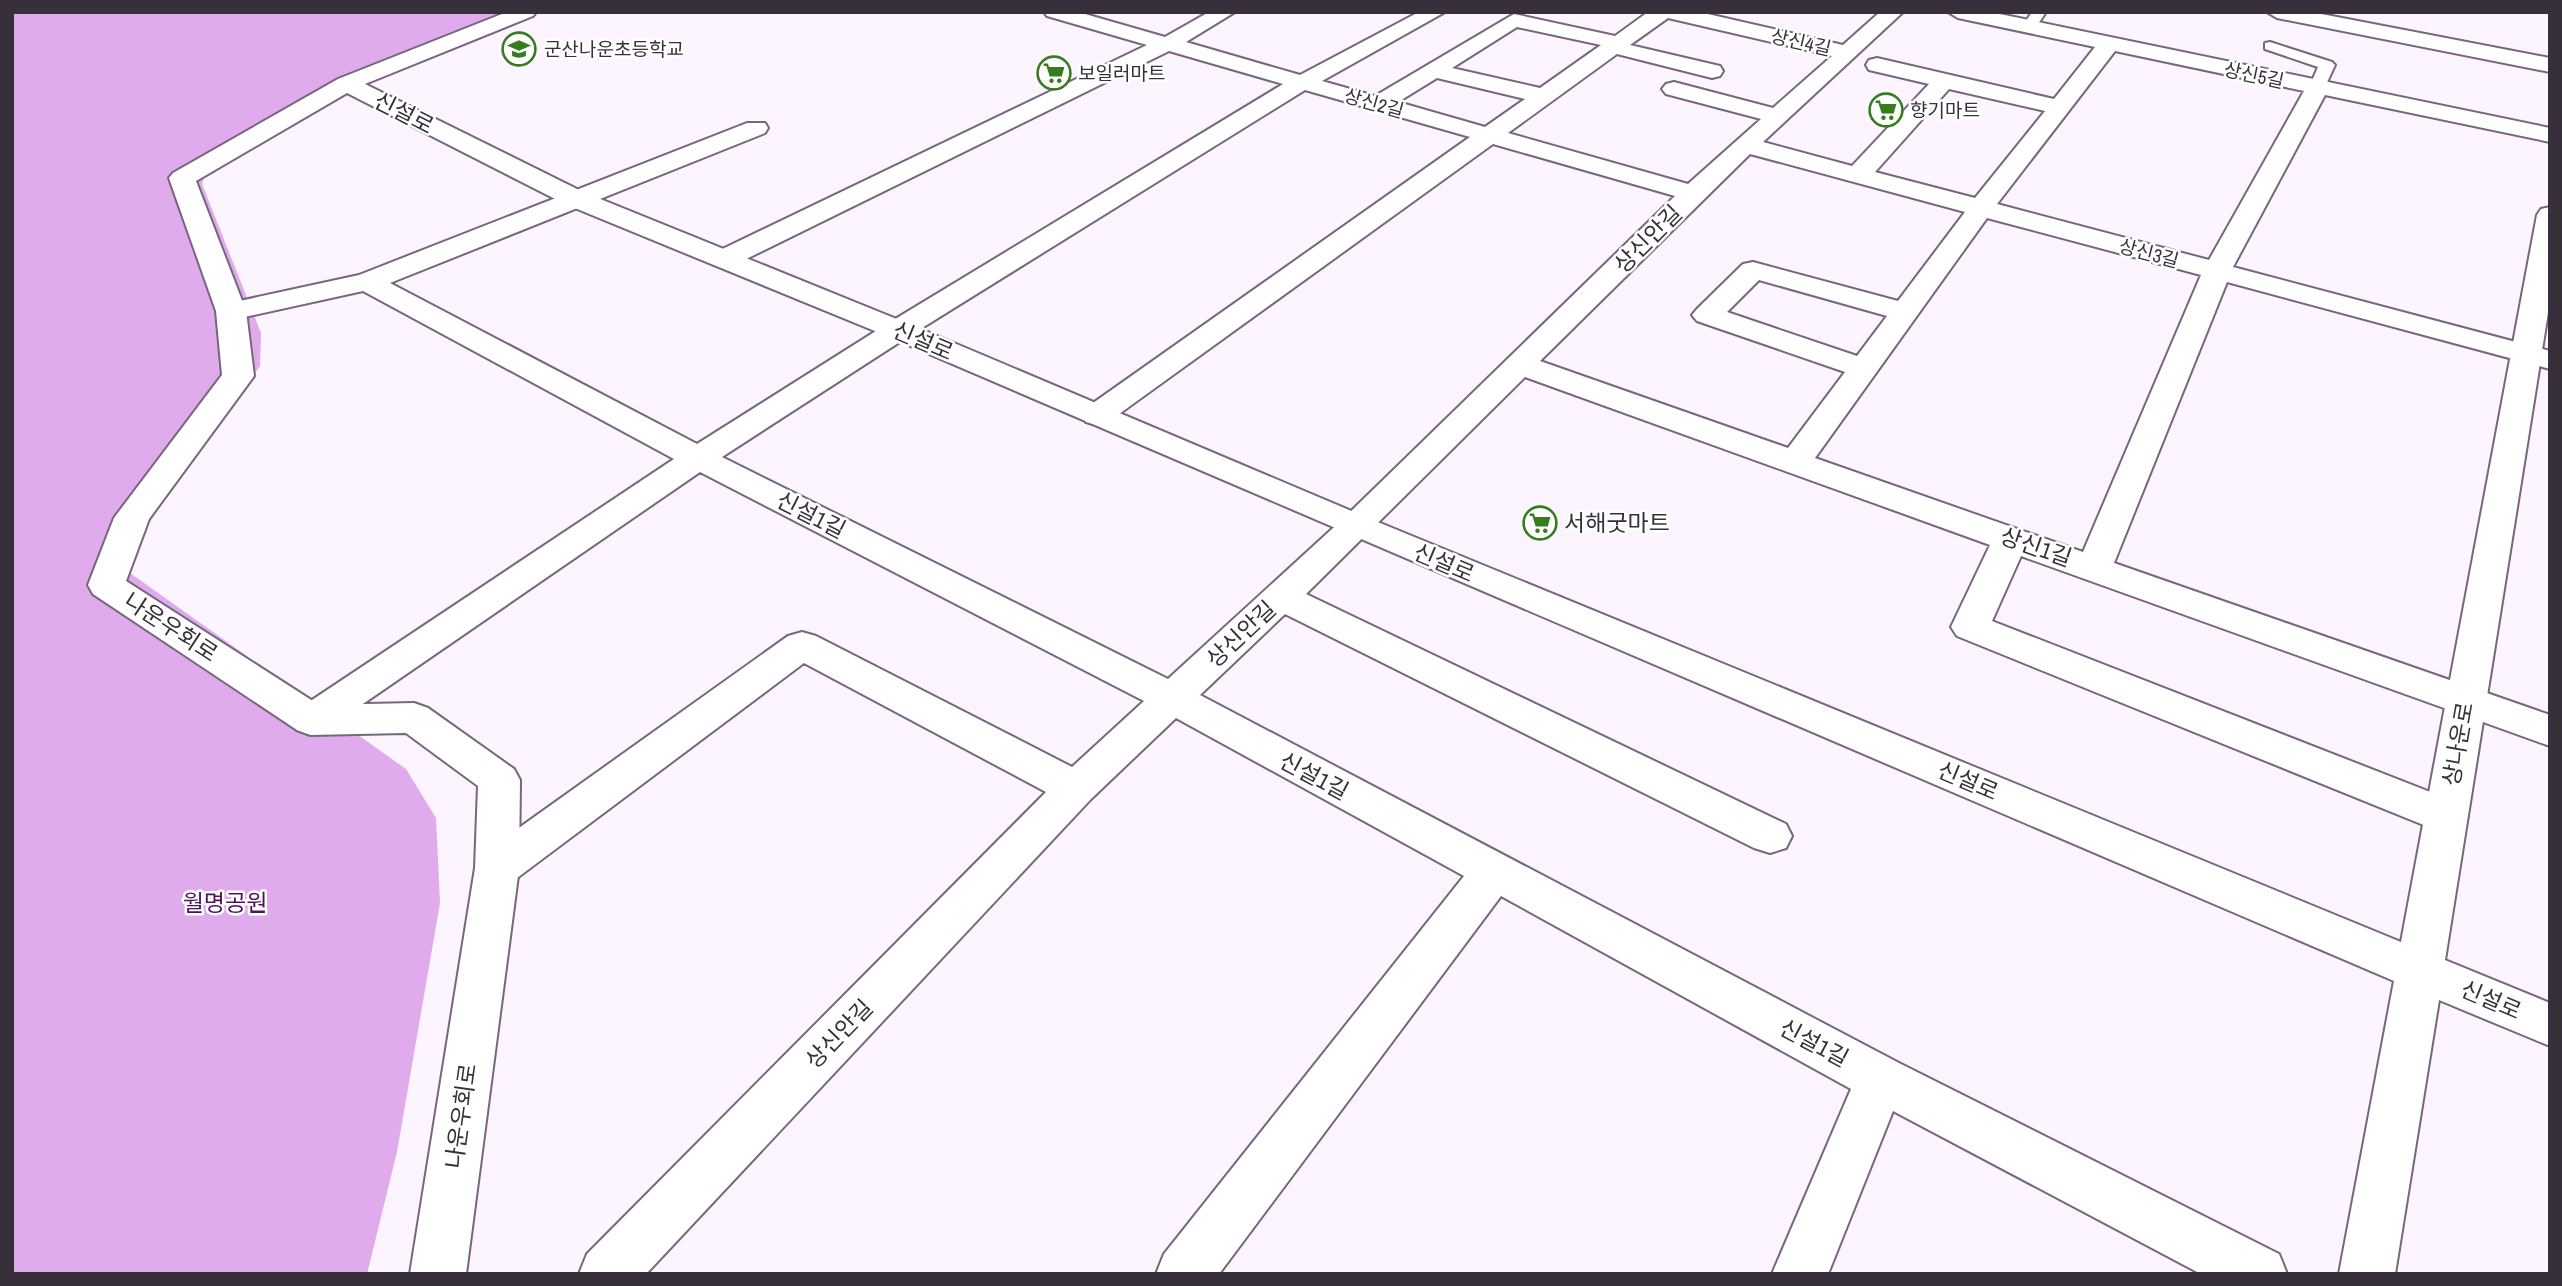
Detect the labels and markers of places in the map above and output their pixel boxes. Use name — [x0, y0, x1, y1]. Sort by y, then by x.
school or university icon: 군산나운초등학교 — [500, 30, 538, 68]
place label: 군산나운초등학교 — [544, 36, 684, 62]
supermarket icon: 보일러마트 — [1035, 54, 1073, 92]
place label: 보일러마트 — [1078, 60, 1165, 86]
supermarket icon: 향기마트 — [1867, 91, 1905, 129]
place label: 향기마트 — [1910, 97, 1980, 123]
supermarket icon: 서해굿마트 — [1521, 504, 1559, 542]
place label: 서해굿마트 — [1564, 507, 1670, 538]

